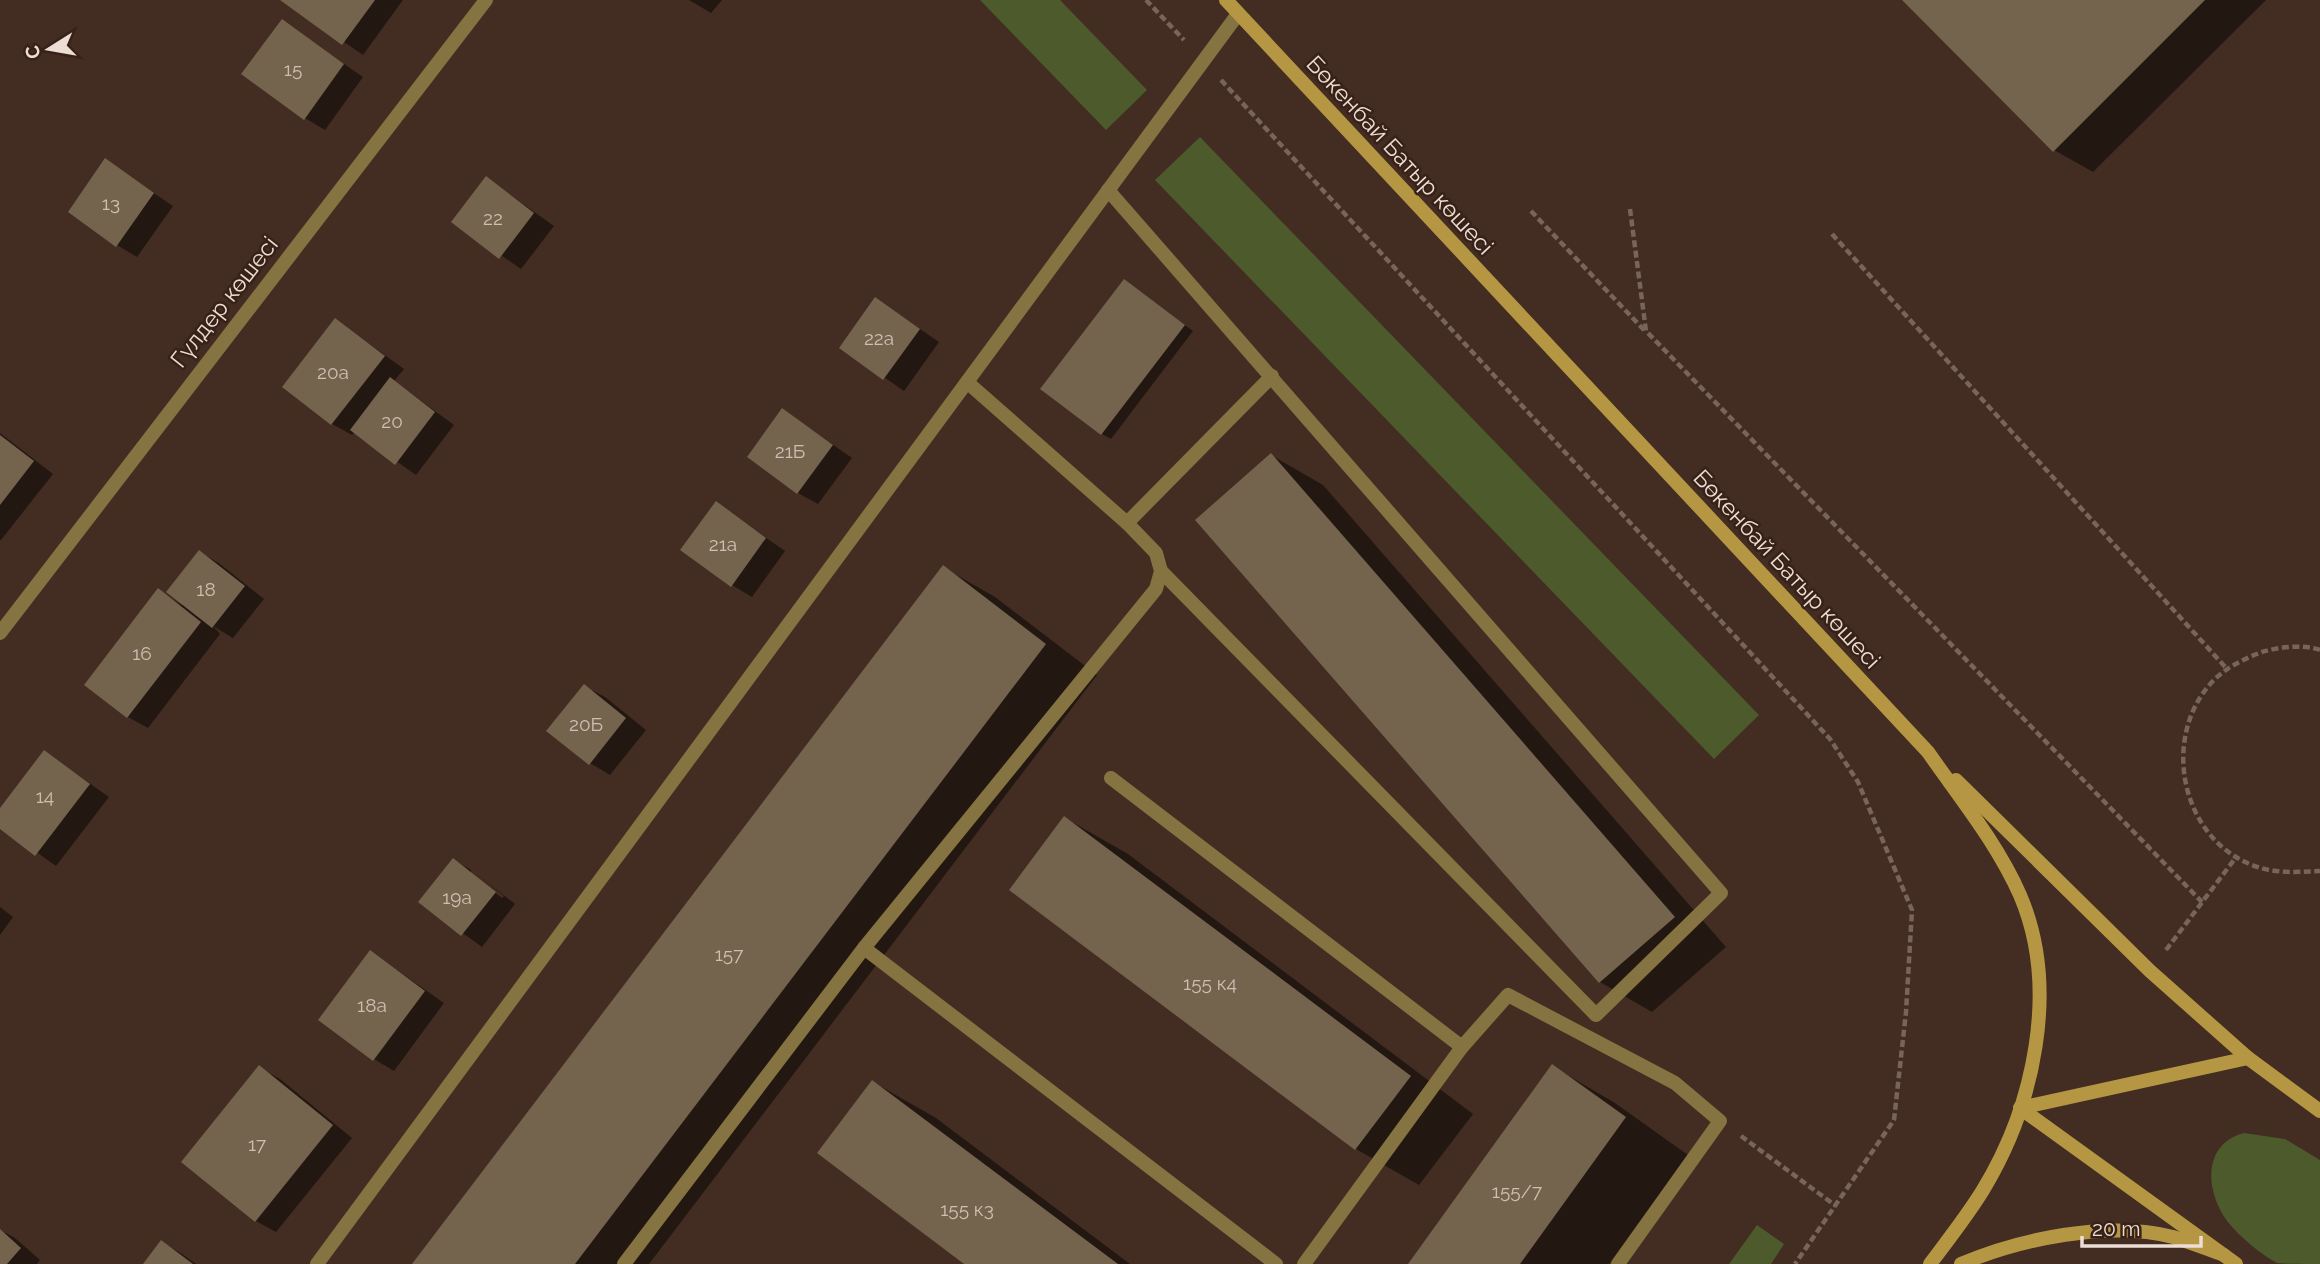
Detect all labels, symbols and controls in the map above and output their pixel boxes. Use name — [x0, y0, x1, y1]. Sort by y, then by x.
north arrow — [14, 14, 84, 84]
text: С — [20, 44, 44, 61]
street label: Бөкенбай Батыр көшесі — [1301, 50, 1499, 259]
house number: 15 — [284, 58, 302, 80]
house number: 13 — [102, 192, 120, 214]
house number: 22 — [483, 207, 503, 229]
street label: Гүлдер көшесі — [164, 231, 283, 372]
house number: 22а — [864, 327, 894, 349]
house number: 20а — [317, 361, 349, 383]
house number: 20 — [381, 410, 403, 432]
house number: 21Б — [775, 440, 805, 462]
street label: Бөкенбай Батыр көшесі — [1688, 464, 1886, 673]
house number: 21а — [709, 533, 737, 555]
house number: 18 — [196, 578, 216, 600]
house number: 16 — [132, 642, 152, 664]
house number: 20Б — [569, 713, 603, 735]
house number: 14 — [36, 785, 54, 807]
house number: 19а — [442, 886, 472, 908]
house number: 157 — [715, 943, 743, 965]
house number: 155 к4 — [1183, 972, 1237, 994]
house number: 18а — [357, 994, 387, 1016]
house number: 17 — [248, 1133, 266, 1155]
house number: 155/7 — [1492, 1180, 1542, 1202]
house number: 155 к3 — [940, 1198, 994, 1220]
scale bar — [2082, 1204, 2201, 1248]
text: 20 m — [2092, 1216, 2140, 1241]

